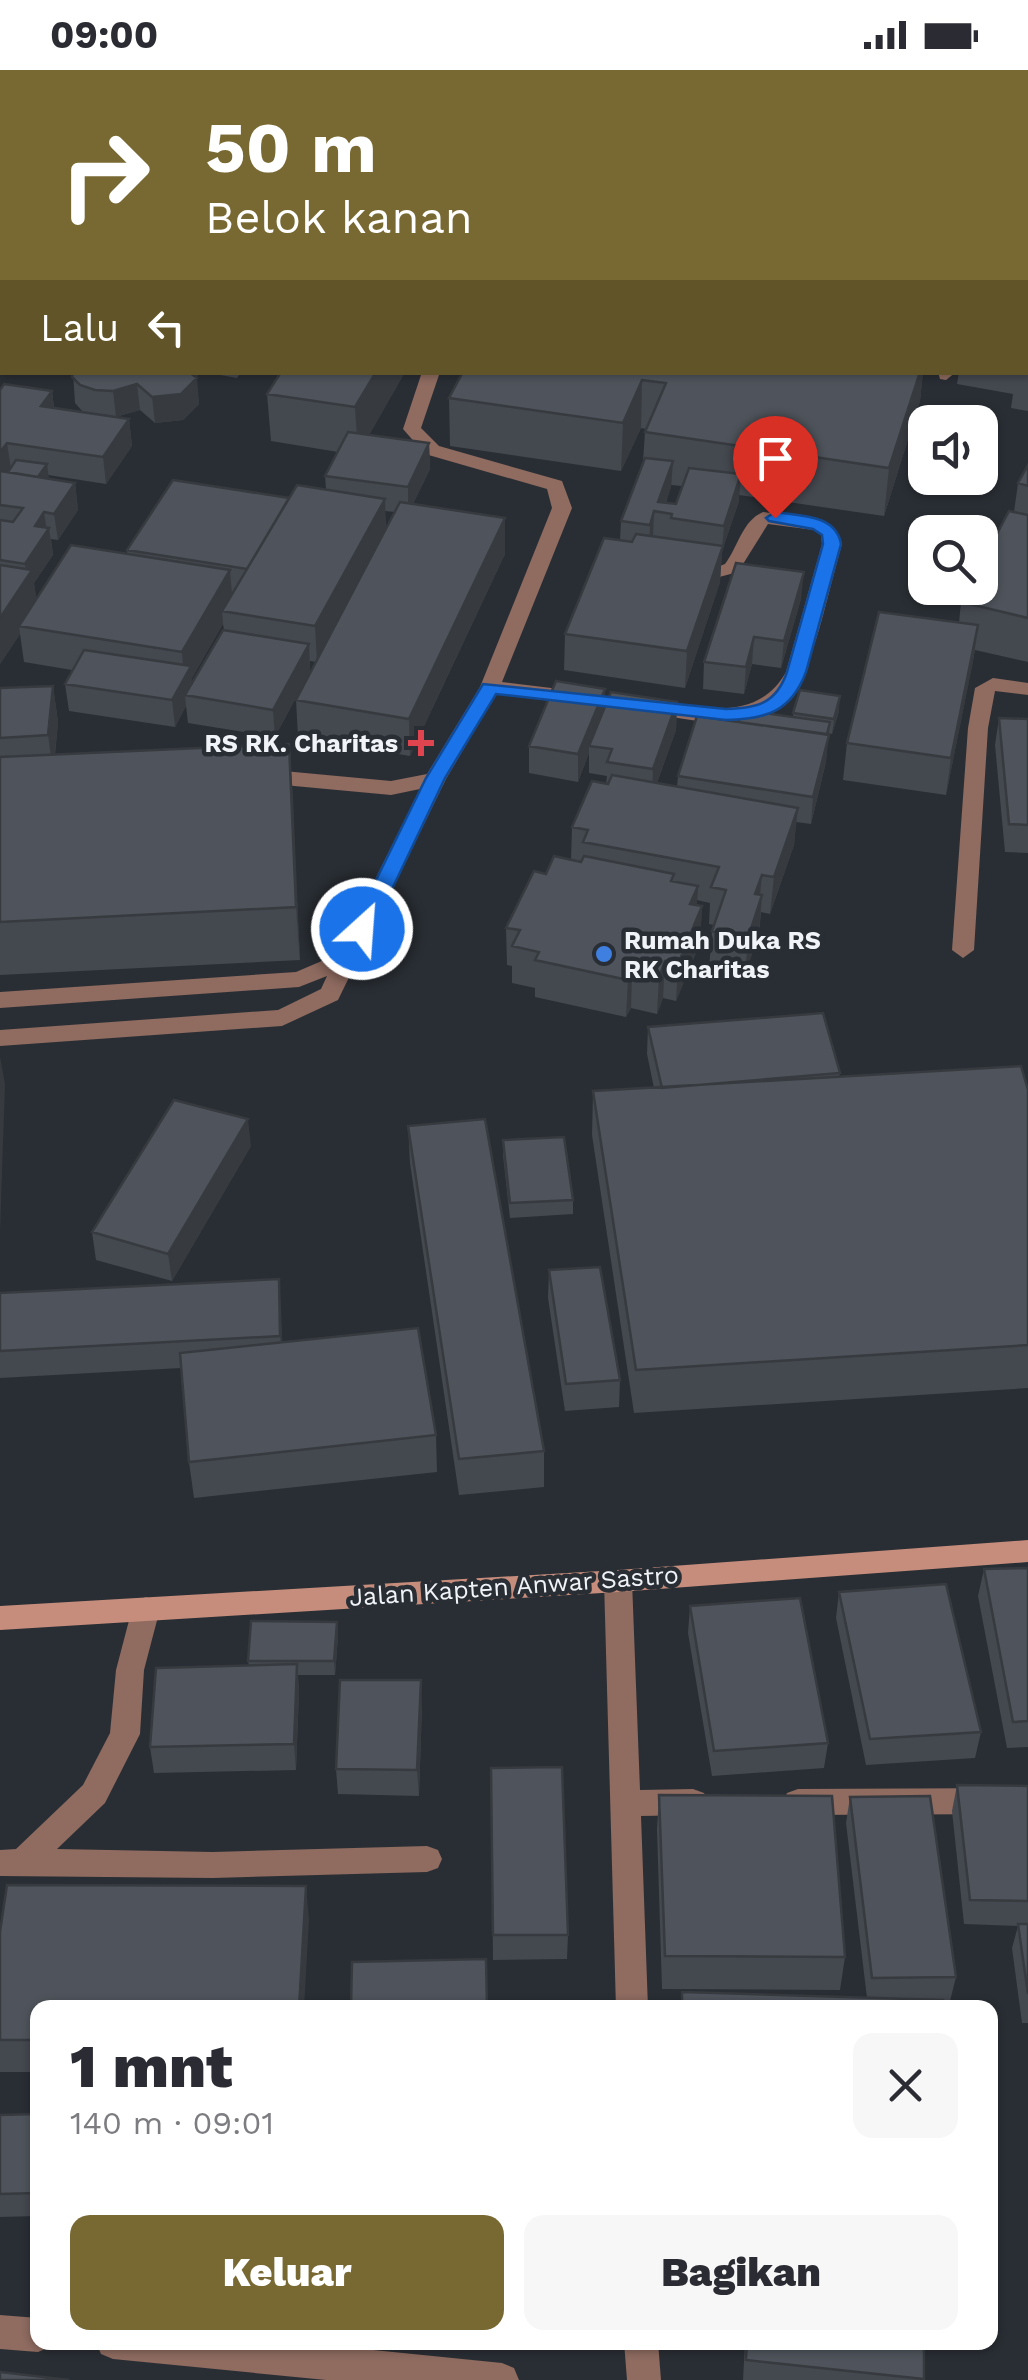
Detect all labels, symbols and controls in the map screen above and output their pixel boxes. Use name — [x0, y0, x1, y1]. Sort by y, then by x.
text: 09:00 — [50, 13, 158, 57]
text: 50 m — [205, 107, 377, 189]
icon: right — [40, 110, 170, 240]
text: Belok kanan — [205, 191, 473, 244]
icon: left — [139, 300, 194, 355]
text: Lalu — [40, 306, 119, 350]
map controls — [908, 405, 998, 605]
button: sound — [908, 405, 998, 495]
pin — [733, 416, 818, 519]
icon: arrive — [748, 431, 803, 486]
button: search — [908, 515, 998, 605]
place label: RS RK. Charitas — [205, 729, 398, 758]
marker: RS RK. Charitas — [408, 730, 434, 756]
position arrow — [310, 877, 414, 981]
place label: Rumah Duka RS RK Charitas — [624, 926, 821, 984]
marker: Rumah Duka RS RK Charitas — [593, 943, 615, 965]
street label: Jalan Kapten Anwar Sastro — [348, 1560, 680, 1612]
text: 1 mnt — [70, 2031, 233, 2102]
button: close — [853, 2033, 958, 2138]
text: 140 m · 09:01 — [70, 2104, 274, 2142]
button: Keluar — [70, 2215, 504, 2330]
button: Bagikan — [524, 2215, 958, 2330]

